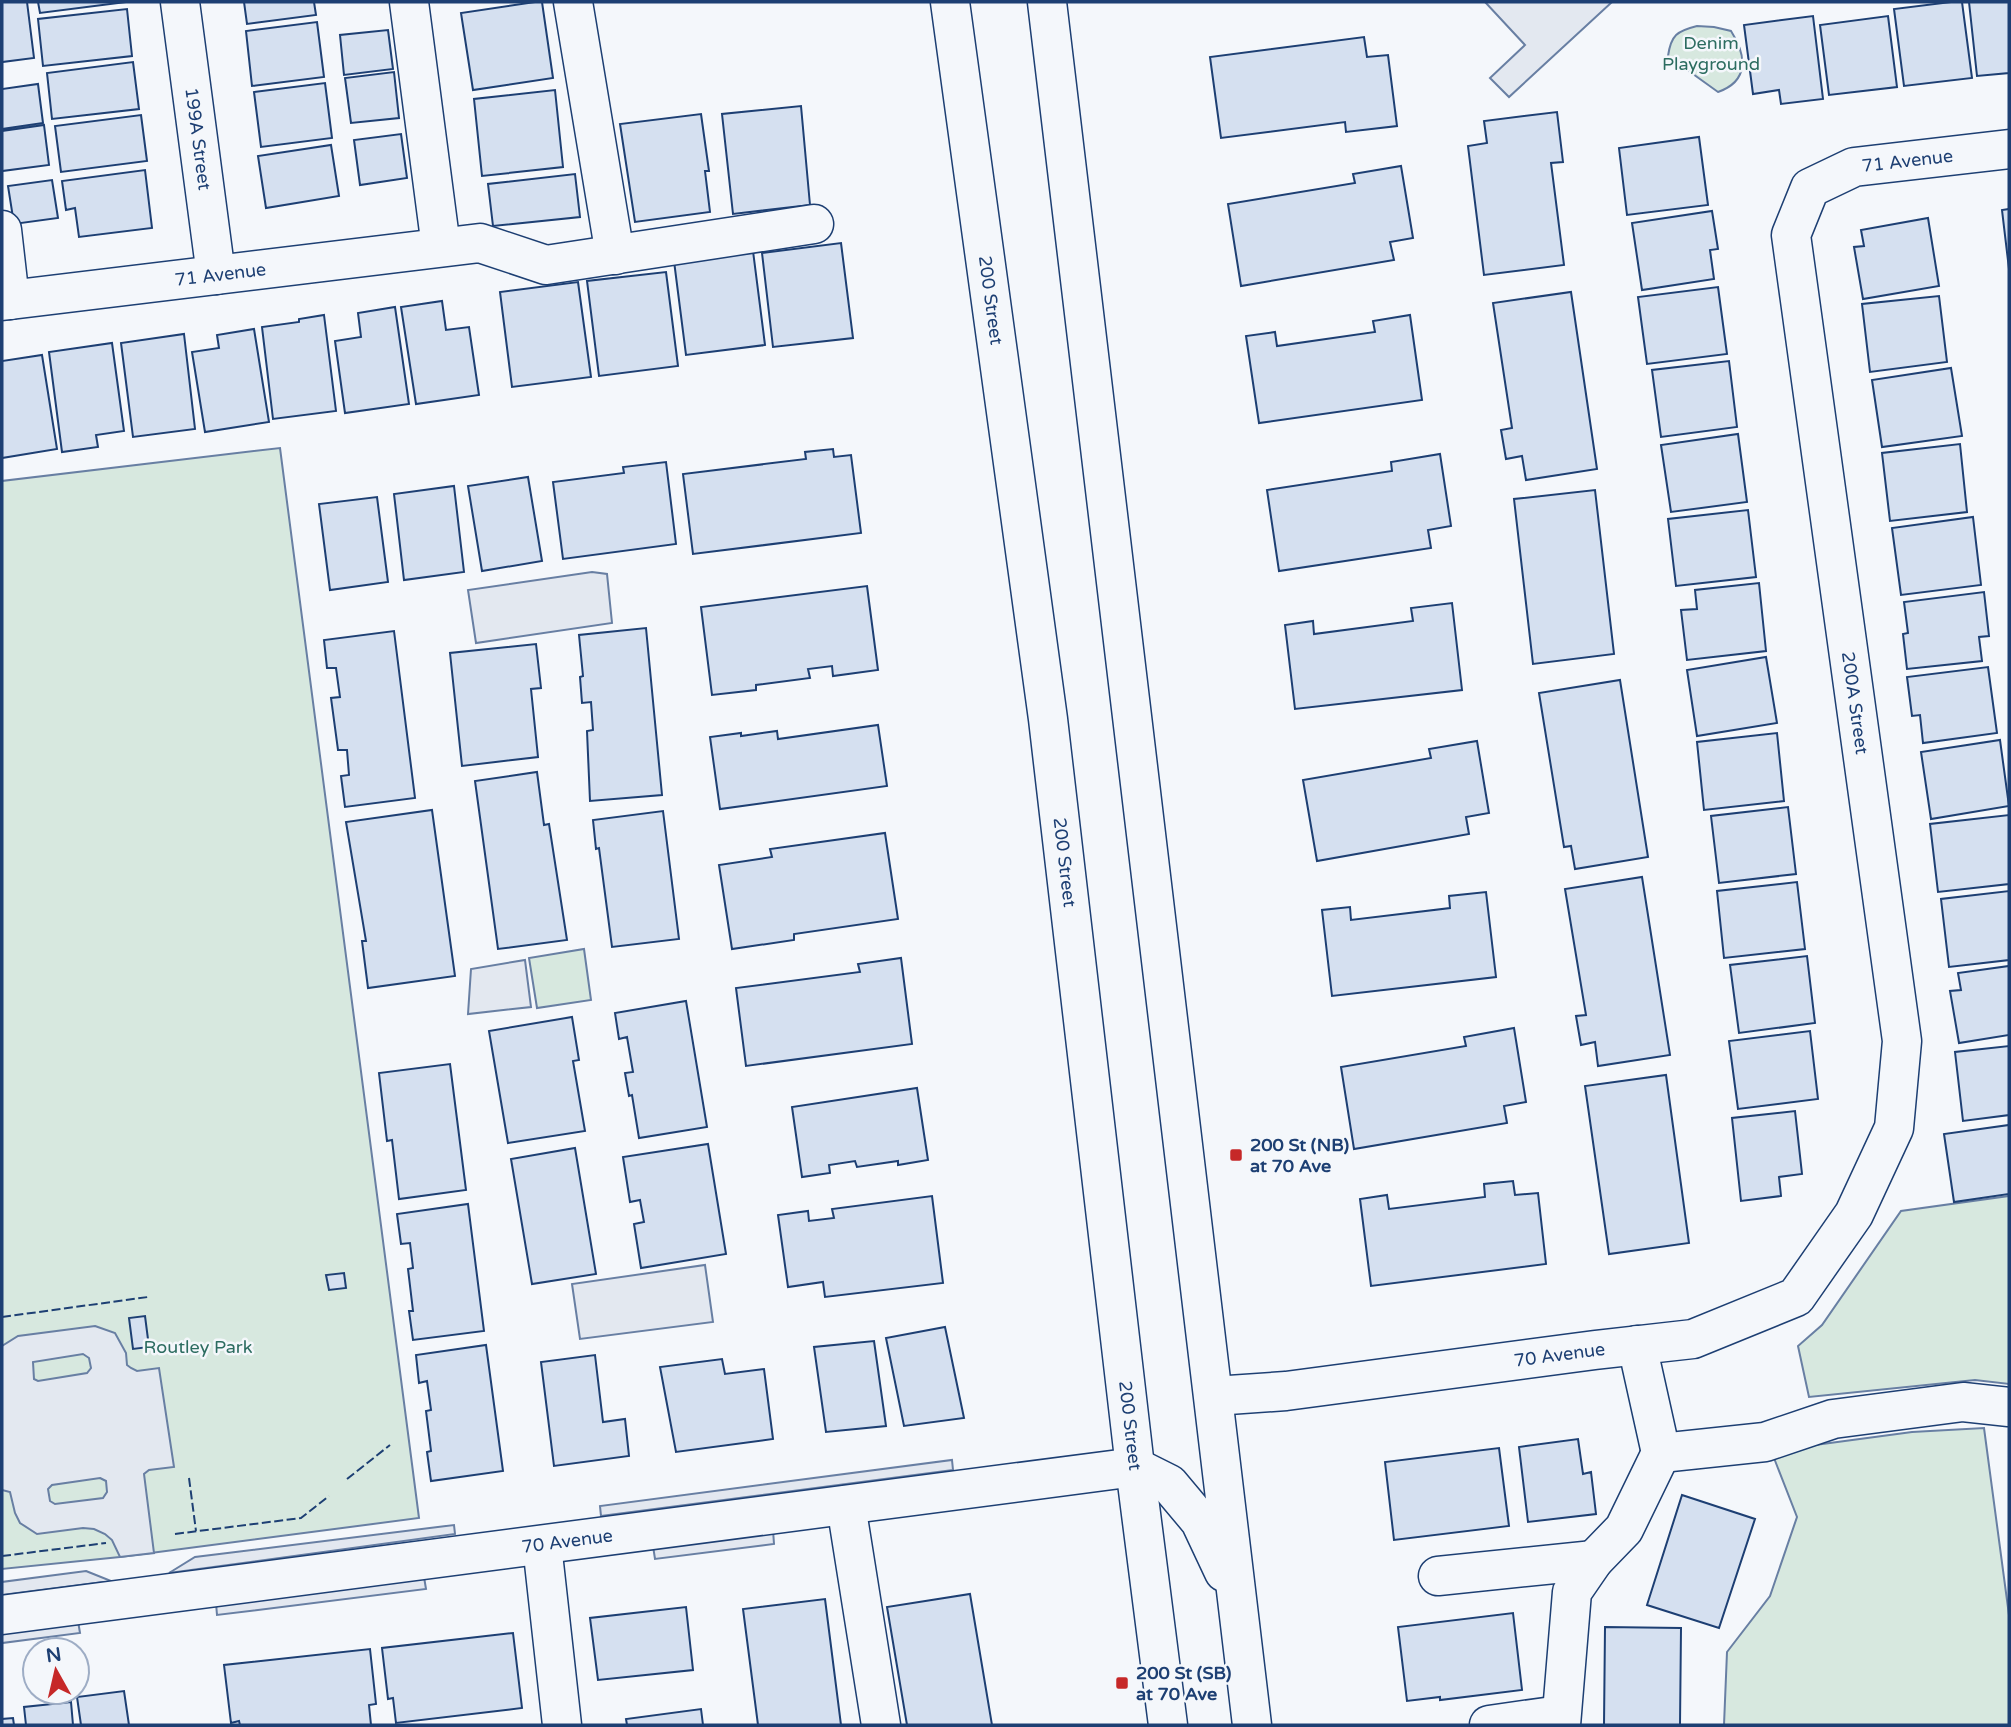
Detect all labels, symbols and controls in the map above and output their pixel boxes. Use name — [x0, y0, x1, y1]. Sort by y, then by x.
park label: Denim Playground — [1662, 32, 1760, 75]
street label: 199A Street — [180, 86, 216, 192]
street label: 71 Avenue — [1861, 145, 1954, 177]
street label: 200 Street — [974, 254, 1008, 346]
street label: 71 Avenue — [174, 258, 267, 291]
street label: 200A Street — [1837, 650, 1873, 756]
street label: 200 Street — [1049, 816, 1081, 909]
place label: 200 St (NB) at 70 Ave — [1250, 1134, 1349, 1177]
marker: 200 St (NB) at 70 Ave — [1228, 1147, 1244, 1163]
park label: Routley Park — [144, 1336, 253, 1358]
street label: 70 Avenue — [1512, 1338, 1606, 1372]
street label: 200 Street — [1114, 1380, 1146, 1472]
street label: 70 Avenue — [520, 1524, 614, 1558]
north arrow — [21, 1636, 91, 1706]
text: N — [45, 1643, 63, 1667]
place label: 200 St (SB) at 70 Ave — [1136, 1662, 1232, 1705]
marker: 200 St (SB) at 70 Ave — [1114, 1675, 1130, 1691]

